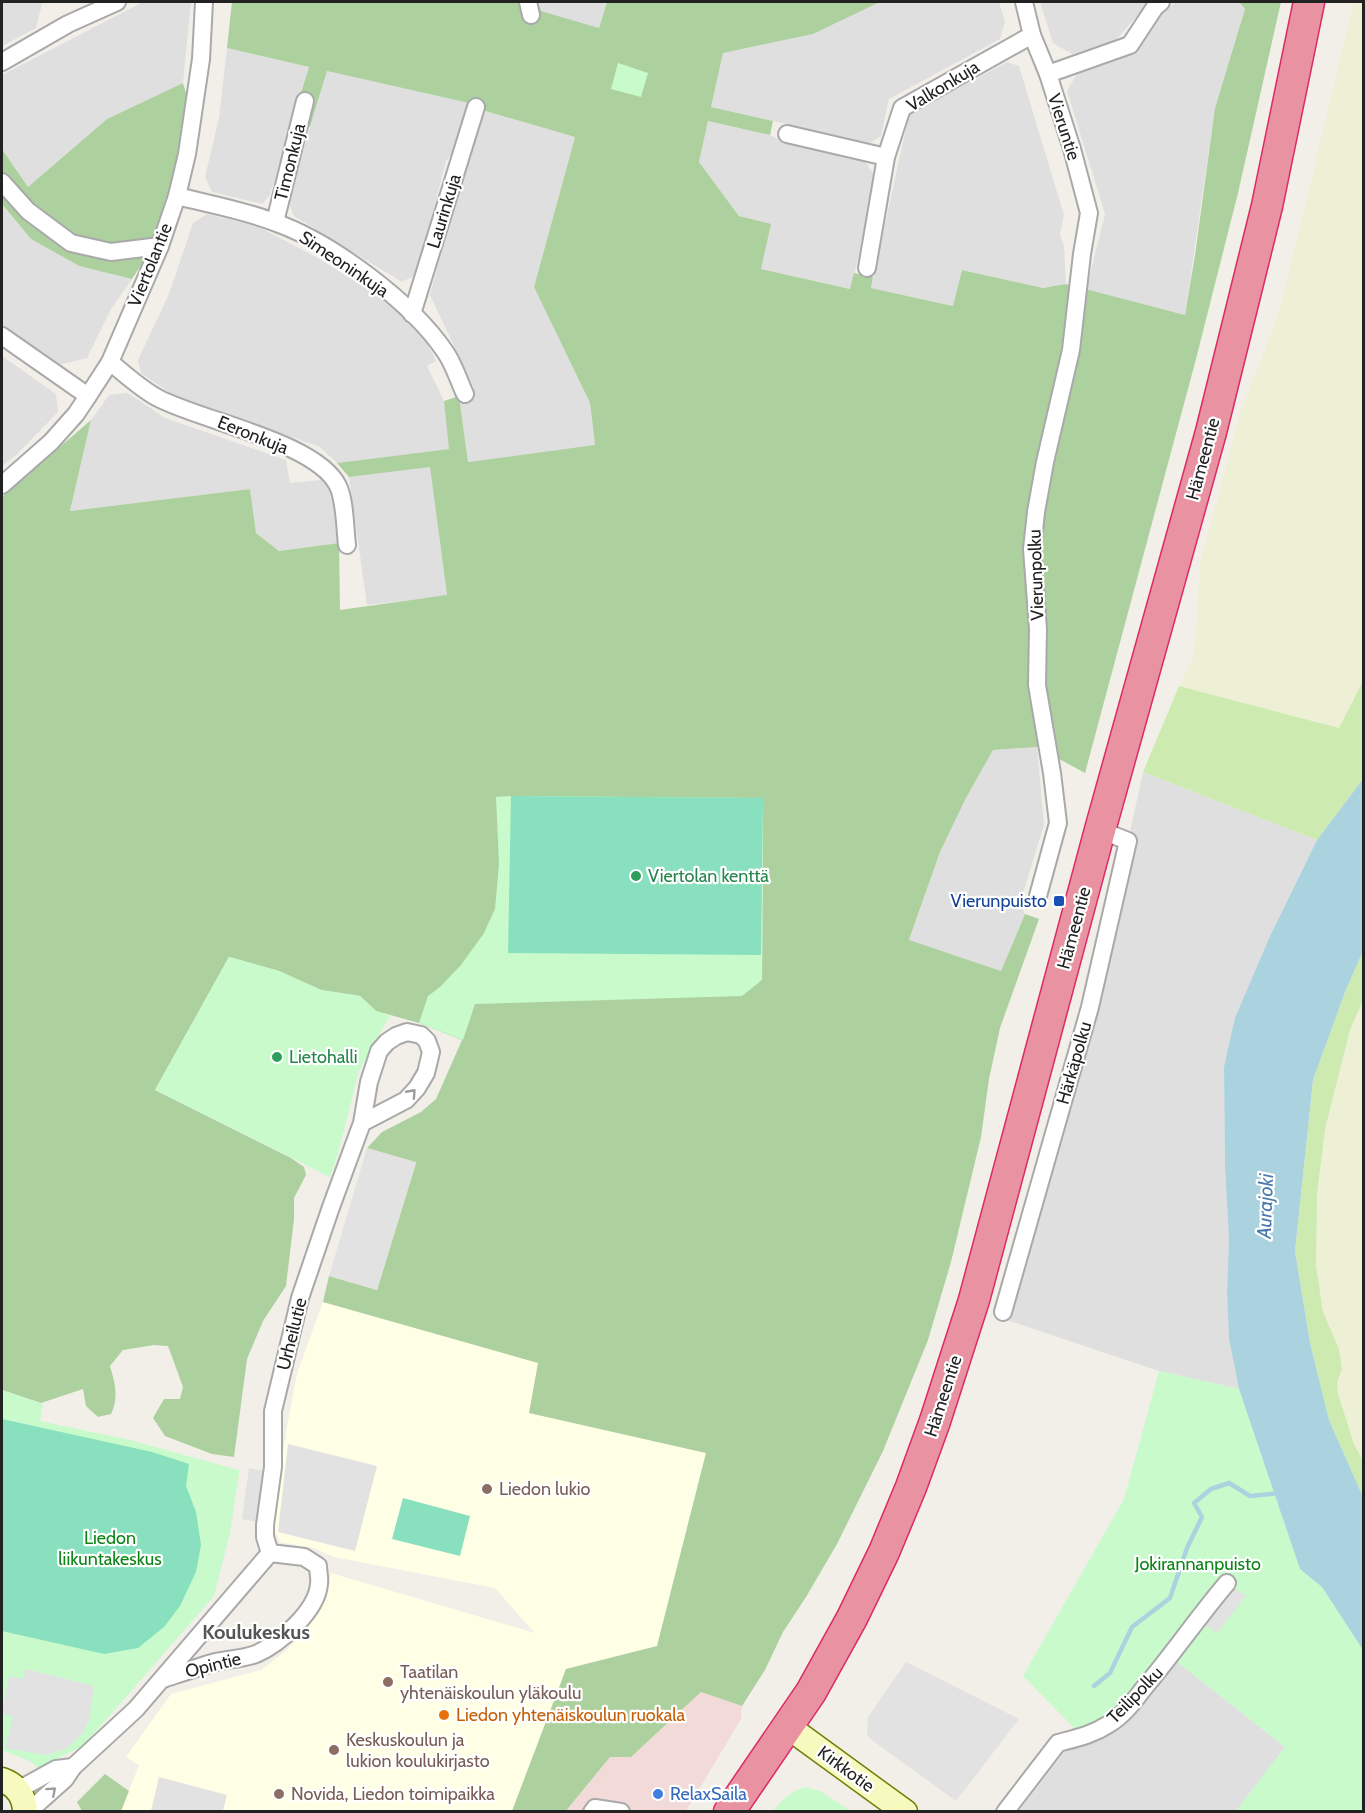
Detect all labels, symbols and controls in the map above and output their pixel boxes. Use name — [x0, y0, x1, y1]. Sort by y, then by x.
street label: Valkonkuja — [903, 56, 984, 116]
street label: Vieruntie — [1043, 91, 1085, 163]
street label: Timonkuja — [270, 121, 310, 203]
street label: Laurinkuja — [422, 171, 466, 251]
street label: Viertolantie — [123, 220, 177, 310]
street label: Simeoninkuja — [295, 226, 393, 302]
street label: Eeronkuja — [214, 411, 292, 459]
street label: Hämeentie — [1181, 415, 1225, 503]
street label: Vierunpolku — [1023, 529, 1049, 621]
place label: Viertolan kenttä — [648, 865, 769, 887]
marker: Viertolan kenttä — [629, 869, 643, 883]
street label: Hämeentie — [1052, 884, 1096, 972]
place label: Vierunpuisto — [950, 890, 1047, 912]
marker: Vierunpuisto — [1052, 894, 1066, 908]
street label: Härkäpolku — [1052, 1019, 1096, 1107]
place label: Lietohalli — [289, 1046, 358, 1068]
marker: Lietohalli — [270, 1050, 284, 1064]
one-way arrow — [405, 1089, 416, 1100]
water label: Aurajoki — [1252, 1172, 1278, 1240]
street label: Urheilutie — [272, 1295, 312, 1373]
street label: Hämeentie — [919, 1352, 967, 1440]
place label: Liedon lukio — [499, 1478, 591, 1500]
marker: Liedon lukio — [480, 1482, 494, 1496]
park label: Liedon liikuntakeskus — [58, 1527, 162, 1570]
park label: Jokirannanpuisto — [1134, 1553, 1261, 1575]
district label: Koulukeskus — [202, 1620, 310, 1644]
street label: Opintie — [183, 1647, 243, 1683]
place label: Taatilan yhtenäiskoulun yläkoulu — [400, 1661, 581, 1704]
street label: Teilipolku — [1102, 1662, 1168, 1728]
marker: Taatilan yhtenäiskoulun yläkoulu — [381, 1675, 395, 1689]
place label: Liedon yhtenäiskoulun ruokala — [456, 1704, 686, 1726]
marker: Liedon yhtenäiskoulun ruokala — [437, 1708, 451, 1722]
place label: Keskuskoulun ja lukion koulukirjasto — [346, 1729, 490, 1772]
street label: Kirkkotie — [813, 1741, 879, 1797]
marker: Keskuskoulun ja lukion koulukirjasto — [327, 1743, 341, 1757]
place label: Novida, Liedon toimipaikka — [291, 1783, 495, 1805]
place label: RelaxSaila — [670, 1783, 747, 1805]
one-way arrow — [45, 1787, 56, 1798]
marker: Novida, Liedon toimipaikka — [272, 1787, 286, 1801]
marker: RelaxSaila — [651, 1787, 665, 1801]

